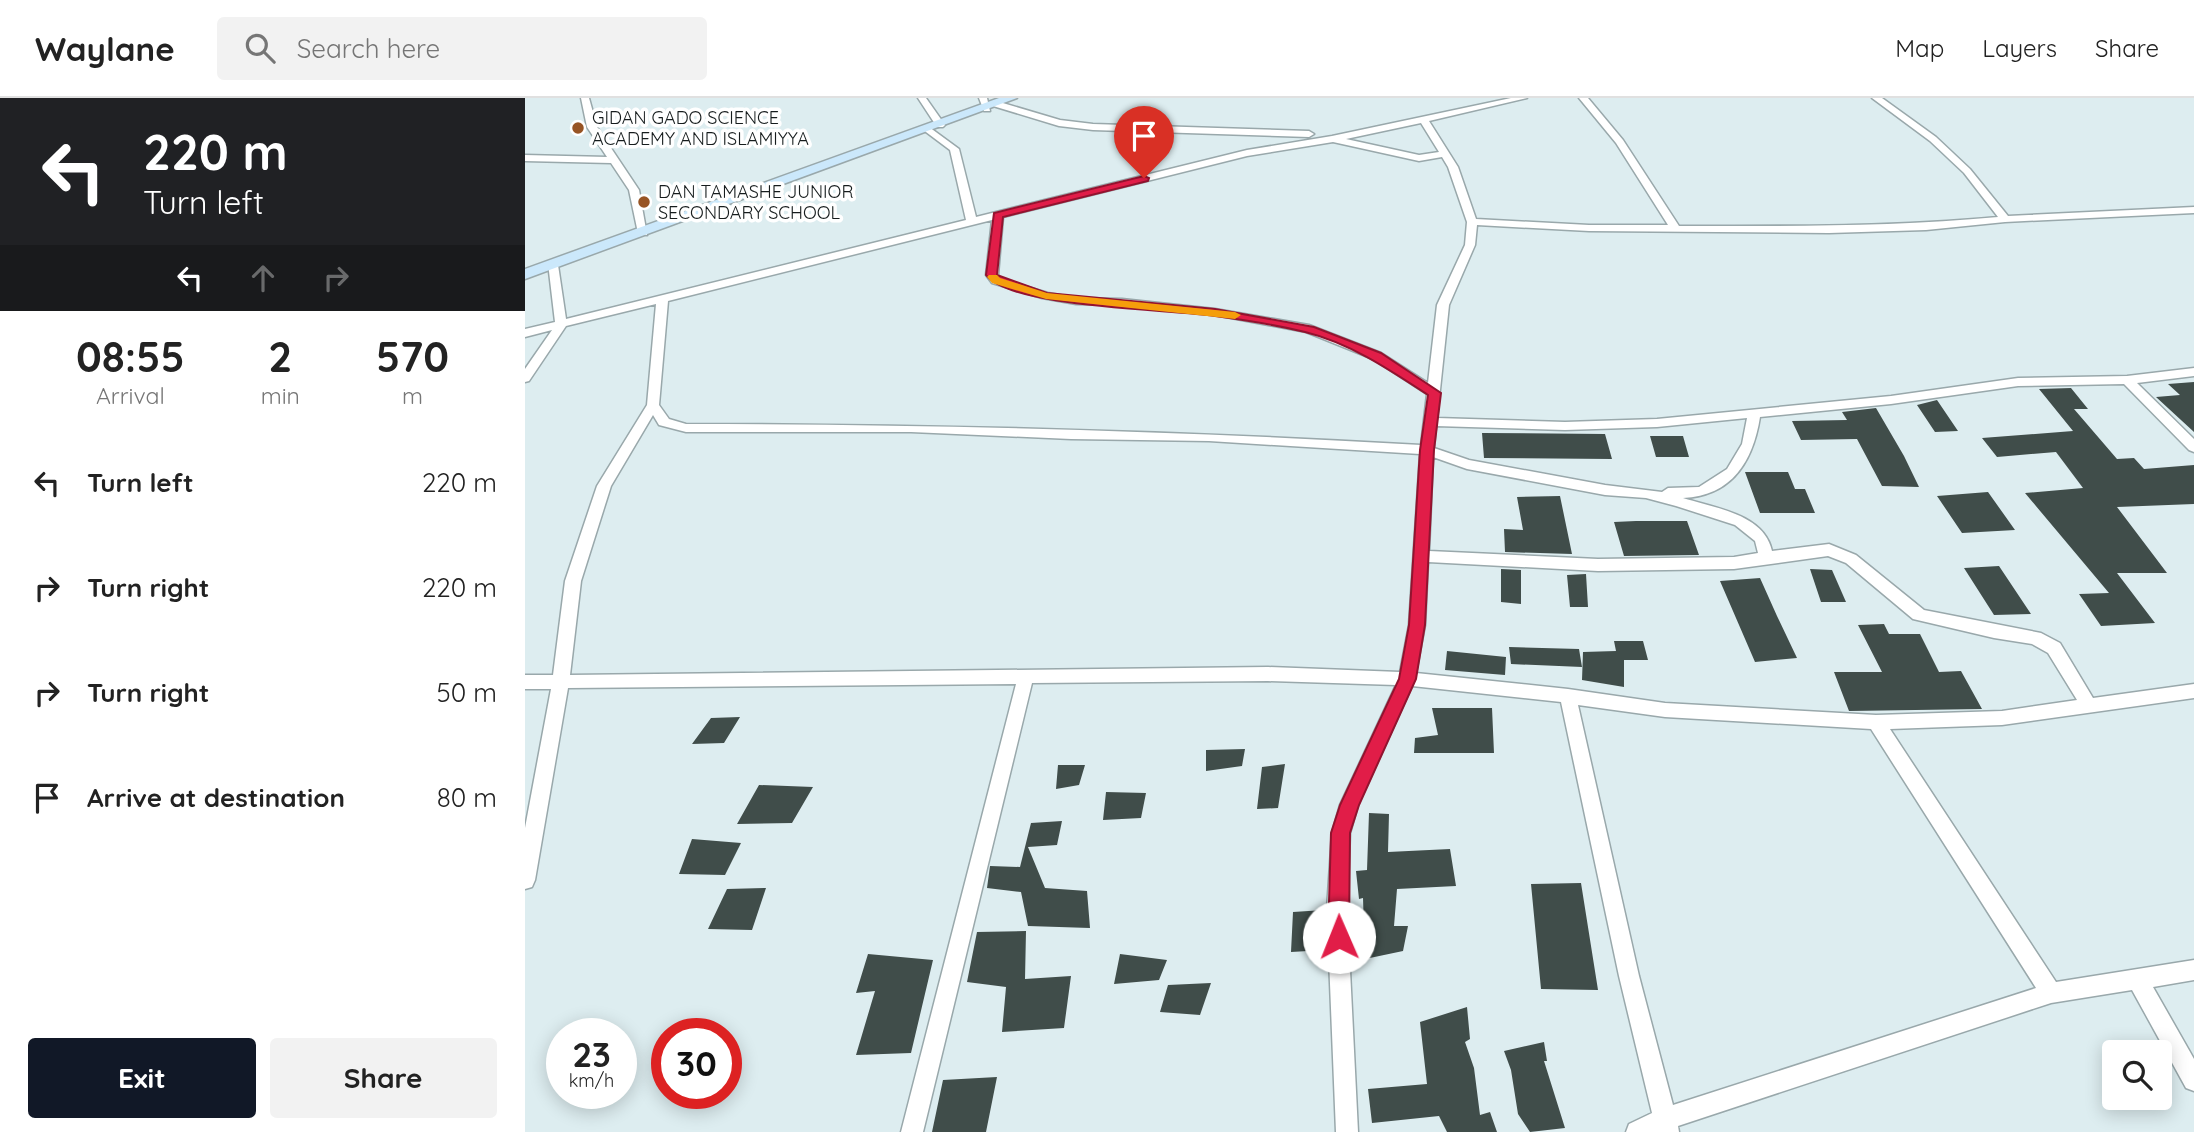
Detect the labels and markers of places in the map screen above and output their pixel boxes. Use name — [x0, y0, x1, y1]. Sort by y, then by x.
place label: GIDAN GADO SCIENCE ACADEMY AND ISLAMIYYA — [592, 106, 809, 150]
pin — [1114, 106, 1174, 178]
marker: GIDAN GADO SCIENCE ACADEMY AND ISLAMIYYA — [570, 120, 586, 136]
place label: DAN TAMASHE JUNIOR SECONDARY SCHOOL — [658, 180, 853, 224]
marker: DAN TAMASHE JUNIOR SECONDARY SCHOOL — [636, 194, 652, 210]

